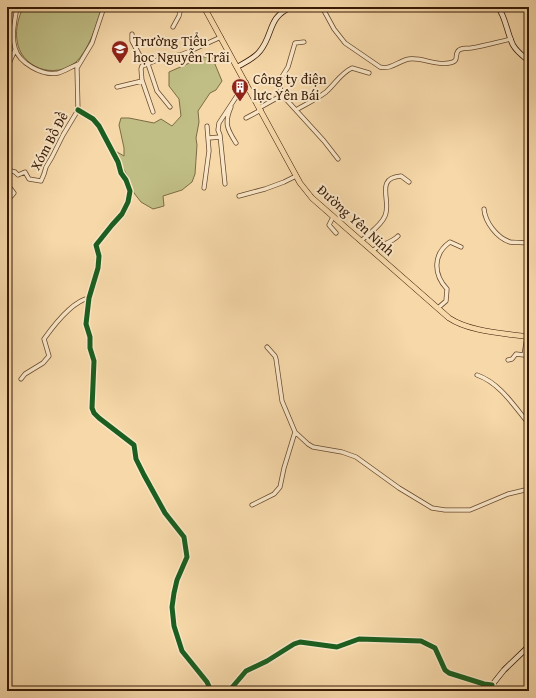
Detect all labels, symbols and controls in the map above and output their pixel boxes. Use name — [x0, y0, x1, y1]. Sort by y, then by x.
place label: Trường Tiểu học Nguyễn Trãi — [133, 31, 230, 67]
school or university icon: Trường Tiểu học Nguyễn Trãi — [110, 39, 130, 64]
place label: Công ty điện lực Yên Bái — [253, 69, 327, 105]
building icon: Công ty điện lực Yên Bái — [230, 77, 250, 102]
street label: Xóm Bồ Đề — [25, 108, 73, 174]
street label: Đường Yên Ninh — [313, 180, 399, 260]

